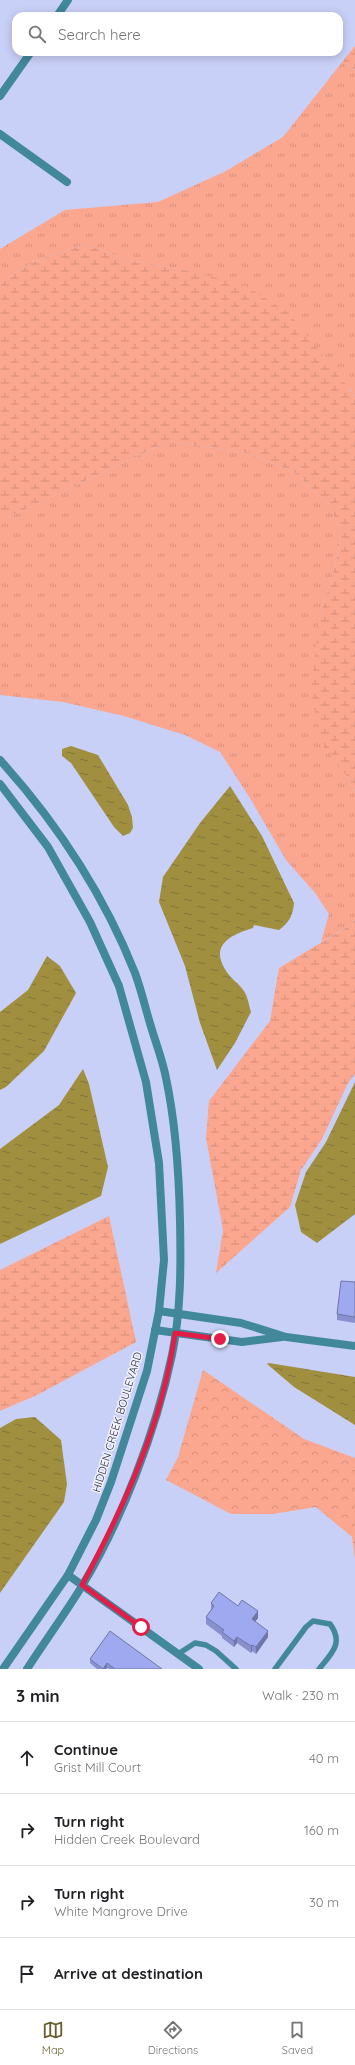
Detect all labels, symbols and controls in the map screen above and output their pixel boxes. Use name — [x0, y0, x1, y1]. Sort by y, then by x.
search box — [12, 12, 343, 56]
icon: search — [26, 23, 48, 45]
text: Search here — [58, 25, 141, 44]
route end — [211, 1330, 229, 1348]
street label: HIDDEN CREEK BOULEVARD — [89, 1350, 145, 1494]
route start — [132, 1618, 150, 1636]
text: 3 min — [16, 1685, 60, 1706]
text: Walk · 230 m — [262, 1687, 339, 1703]
text: Continue — [54, 1740, 118, 1759]
icon: ahead — [16, 1747, 38, 1769]
text: 40 m — [309, 1750, 339, 1766]
text: Grist Mill Court — [54, 1759, 141, 1775]
text: Turn right — [54, 1812, 125, 1831]
icon: right — [16, 1819, 38, 1841]
text: 160 m — [304, 1822, 339, 1838]
text: Hidden Creek Boulevard — [54, 1831, 200, 1847]
text: Turn right — [54, 1884, 125, 1903]
icon: right — [16, 1891, 38, 1913]
text: 30 m — [309, 1894, 339, 1910]
text: White Mangrove Drive — [54, 1903, 188, 1919]
icon: arrive — [16, 1963, 38, 1985]
text: Arrive at destination — [54, 1964, 203, 1983]
tab: Map — [42, 2019, 64, 2057]
tab: Directions — [148, 2019, 198, 2057]
tab: Saved — [282, 2019, 313, 2057]

